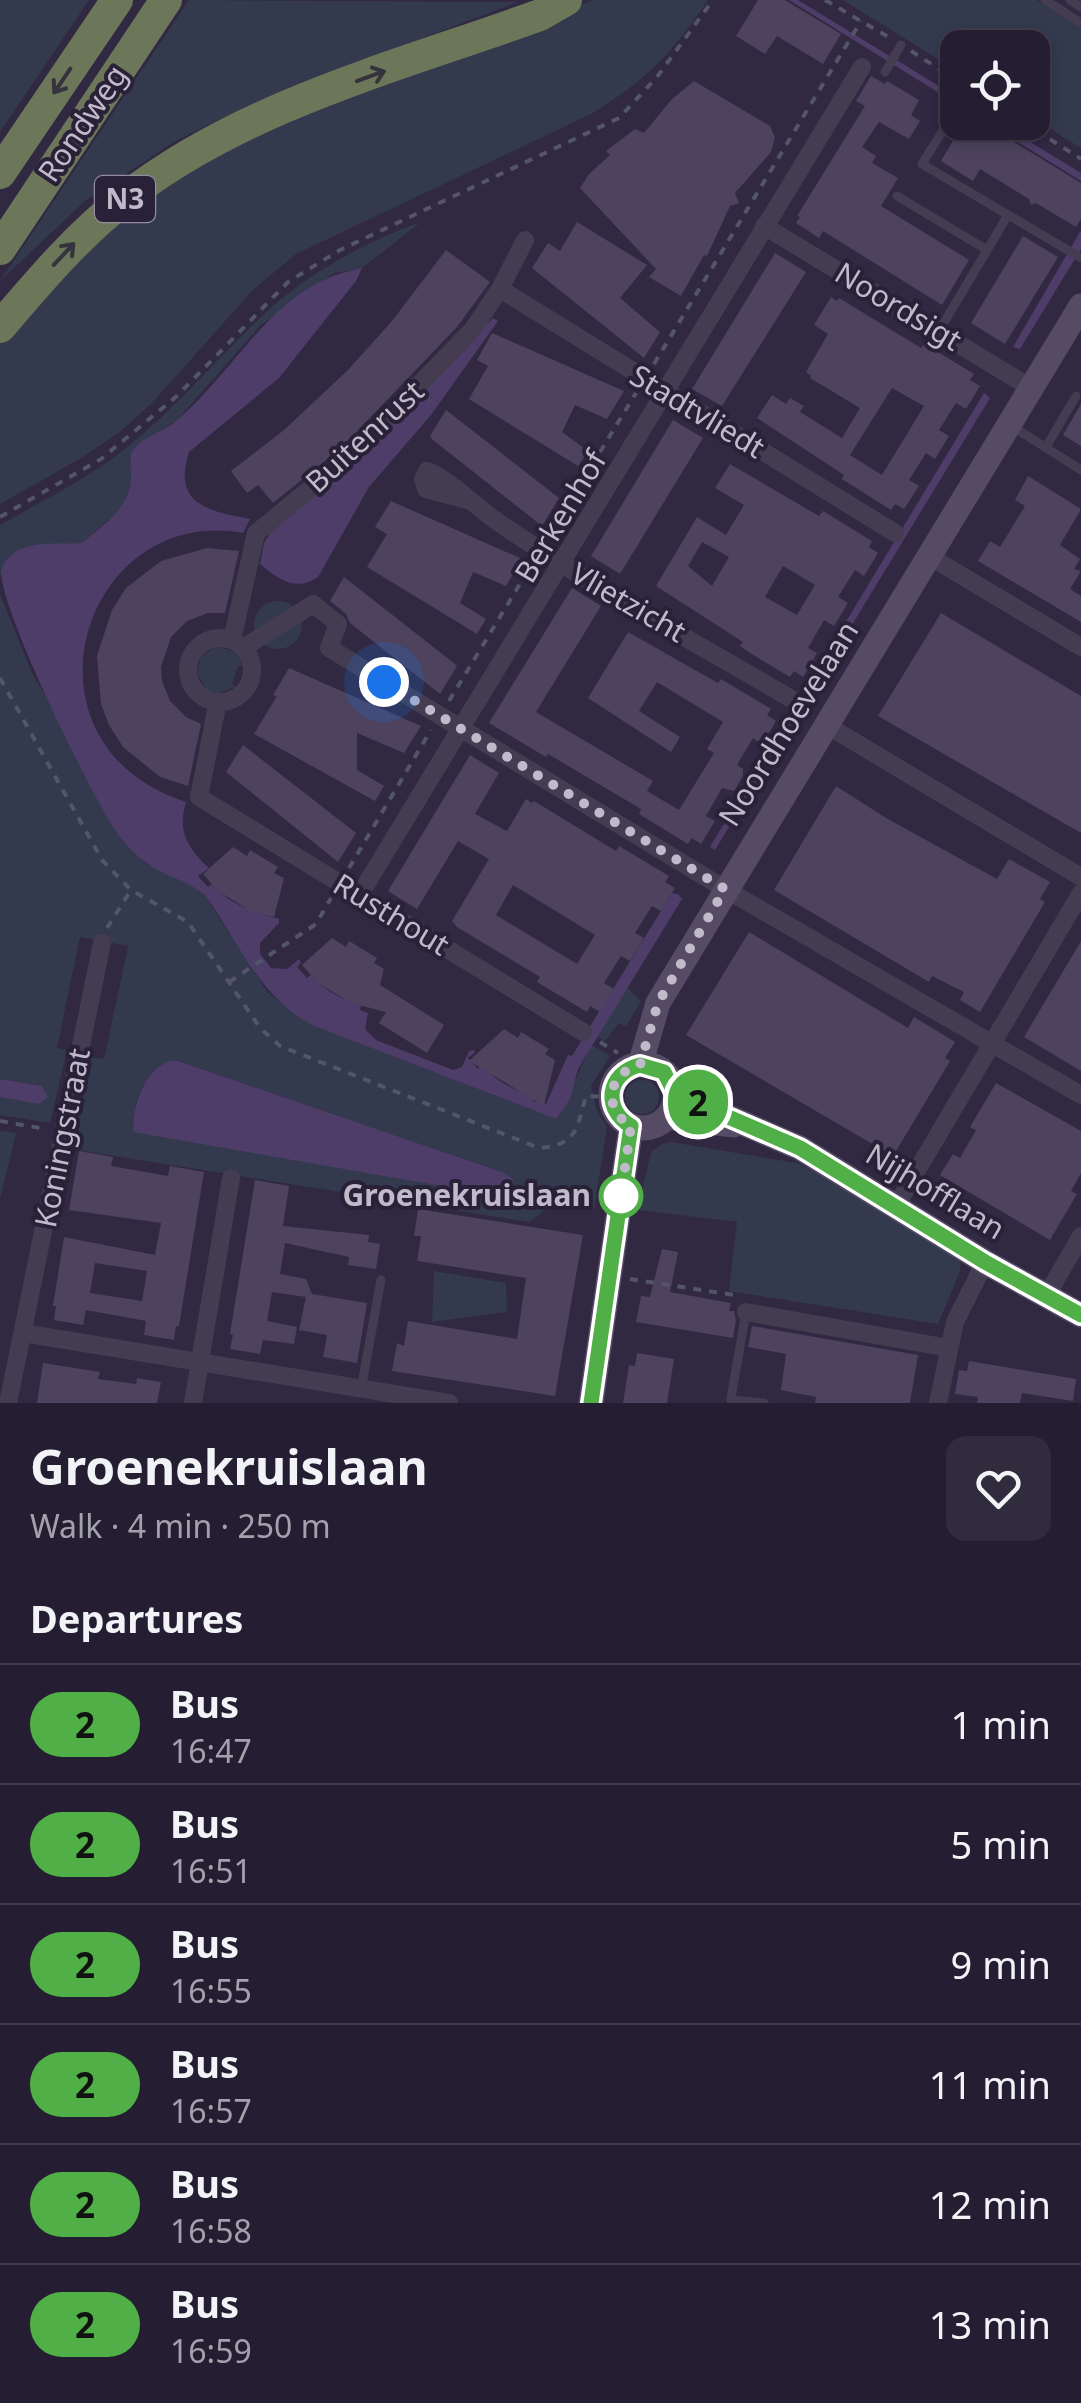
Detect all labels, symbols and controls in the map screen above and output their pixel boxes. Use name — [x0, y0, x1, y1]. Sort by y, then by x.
map controls — [940, 30, 1050, 140]
button: locate — [940, 30, 1050, 140]
street label: Rondweg — [28, 57, 136, 190]
one-way arrow — [52, 66, 73, 94]
one-way arrow — [354, 66, 385, 84]
road number: N3 — [95, 176, 155, 222]
one-way arrow — [52, 242, 75, 267]
street label: Noordsigt — [828, 252, 970, 360]
street label: Stadtvliedt — [623, 354, 773, 467]
street label: Buitenrust — [296, 370, 432, 501]
street label: Berkenhof — [504, 441, 616, 590]
street label: Vlietzicht — [564, 552, 694, 651]
street label: Noordhoevelaan — [708, 613, 867, 833]
your location — [359, 657, 409, 707]
street label: Rusthout — [326, 863, 458, 964]
street label: Koningstraat — [24, 1045, 99, 1231]
line badge: 2 — [666, 1070, 730, 1134]
text: 2 — [688, 1079, 708, 1126]
street label: Nijhofflaan — [859, 1133, 1013, 1248]
place label: Groenekruislaan — [342, 1174, 591, 1215]
marker: Groenekruislaan — [600, 1175, 642, 1217]
text: Groenekruislaan — [30, 1434, 428, 1499]
button: heart — [946, 1436, 1051, 1541]
text: Walk · 4 min · 250 m — [30, 1504, 331, 1547]
text: Departures — [30, 1592, 243, 1644]
text: Bus — [170, 1677, 239, 1729]
text: 1 min — [951, 1698, 1051, 1750]
text: 2 — [75, 1701, 95, 1748]
text: 16:47 — [170, 1729, 252, 1772]
text: Bus — [170, 1797, 239, 1849]
text: 5 min — [951, 1818, 1051, 1870]
text: 2 — [75, 1821, 95, 1868]
text: 16:51 — [170, 1849, 252, 1892]
text: Bus — [170, 1917, 239, 1969]
text: 9 min — [951, 1938, 1051, 1990]
text: 2 — [75, 1941, 95, 1988]
text: 16:55 — [170, 1969, 252, 2012]
text: Bus — [170, 2037, 239, 2089]
text: 11 min — [929, 2058, 1051, 2110]
text: 2 — [75, 2061, 95, 2108]
text: 16:57 — [170, 2089, 252, 2132]
text: Bus — [170, 2157, 239, 2209]
text: 12 min — [929, 2178, 1051, 2230]
text: 2 — [75, 2181, 95, 2228]
text: 16:58 — [170, 2209, 252, 2252]
text: Bus — [170, 2277, 239, 2329]
text: 13 min — [929, 2298, 1051, 2350]
text: 2 — [75, 2301, 95, 2348]
text: 16:59 — [170, 2329, 252, 2372]

